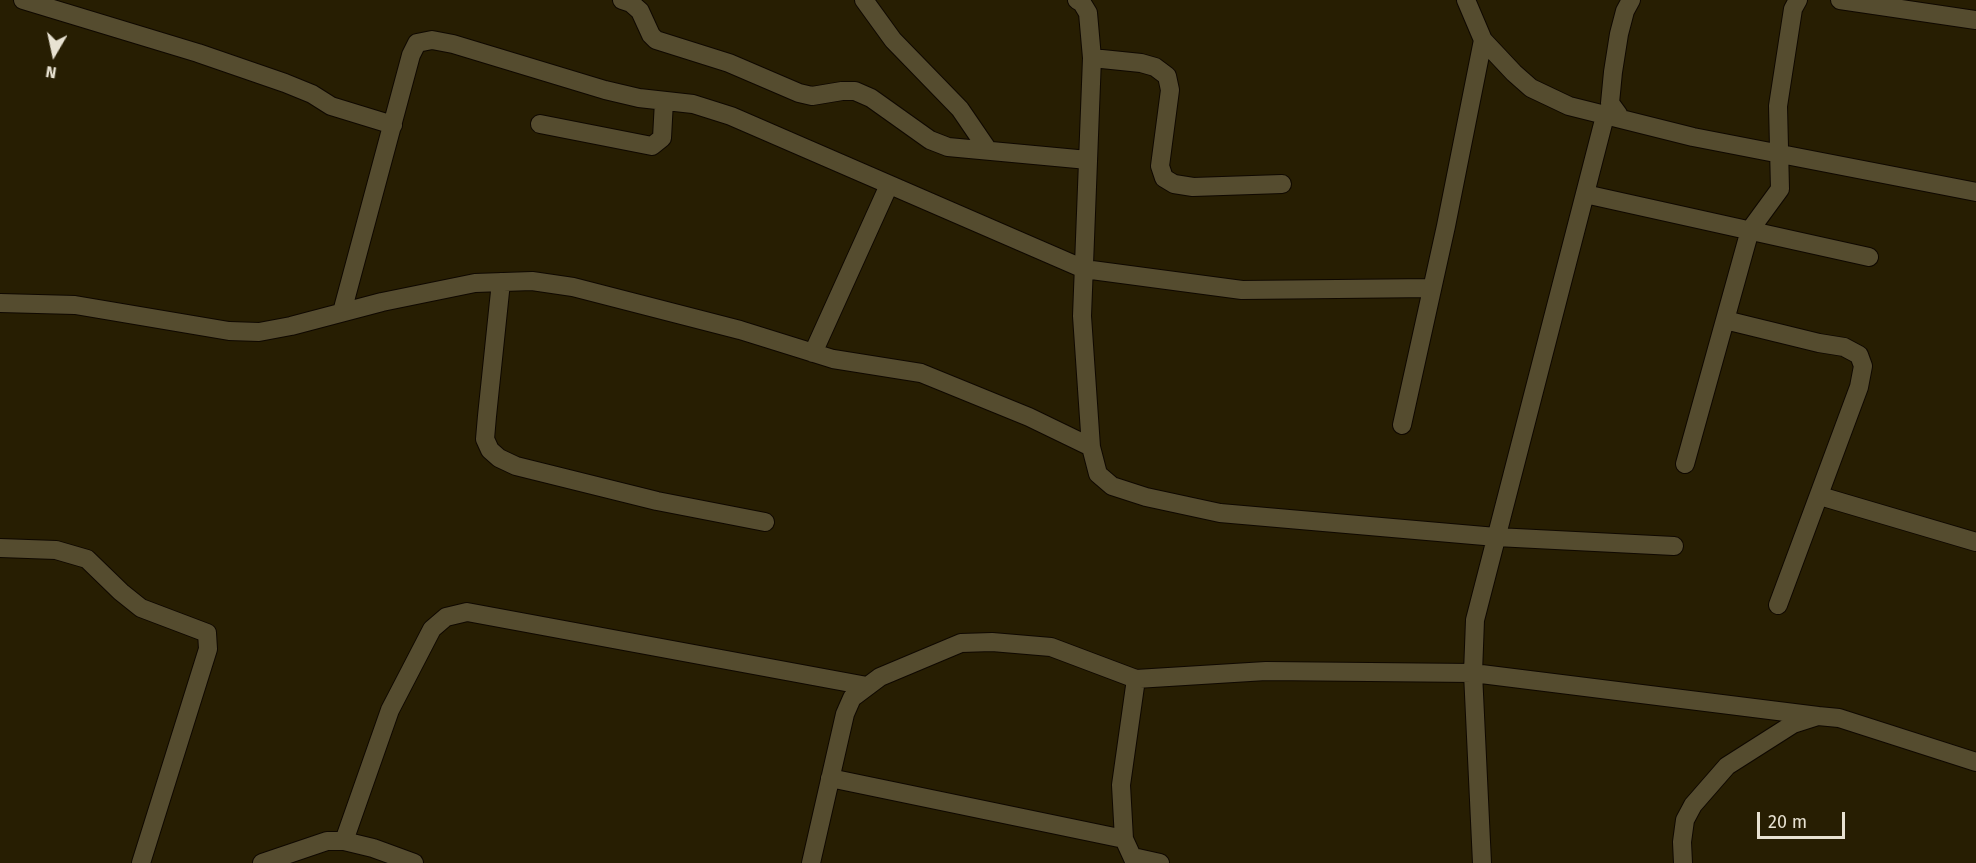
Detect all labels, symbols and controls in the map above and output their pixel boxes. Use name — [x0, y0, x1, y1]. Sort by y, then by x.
north arrow — [24, 24, 84, 84]
text: N — [44, 62, 58, 82]
scale bar — [1760, 800, 1848, 838]
text: 20 m — [1768, 811, 1807, 833]

